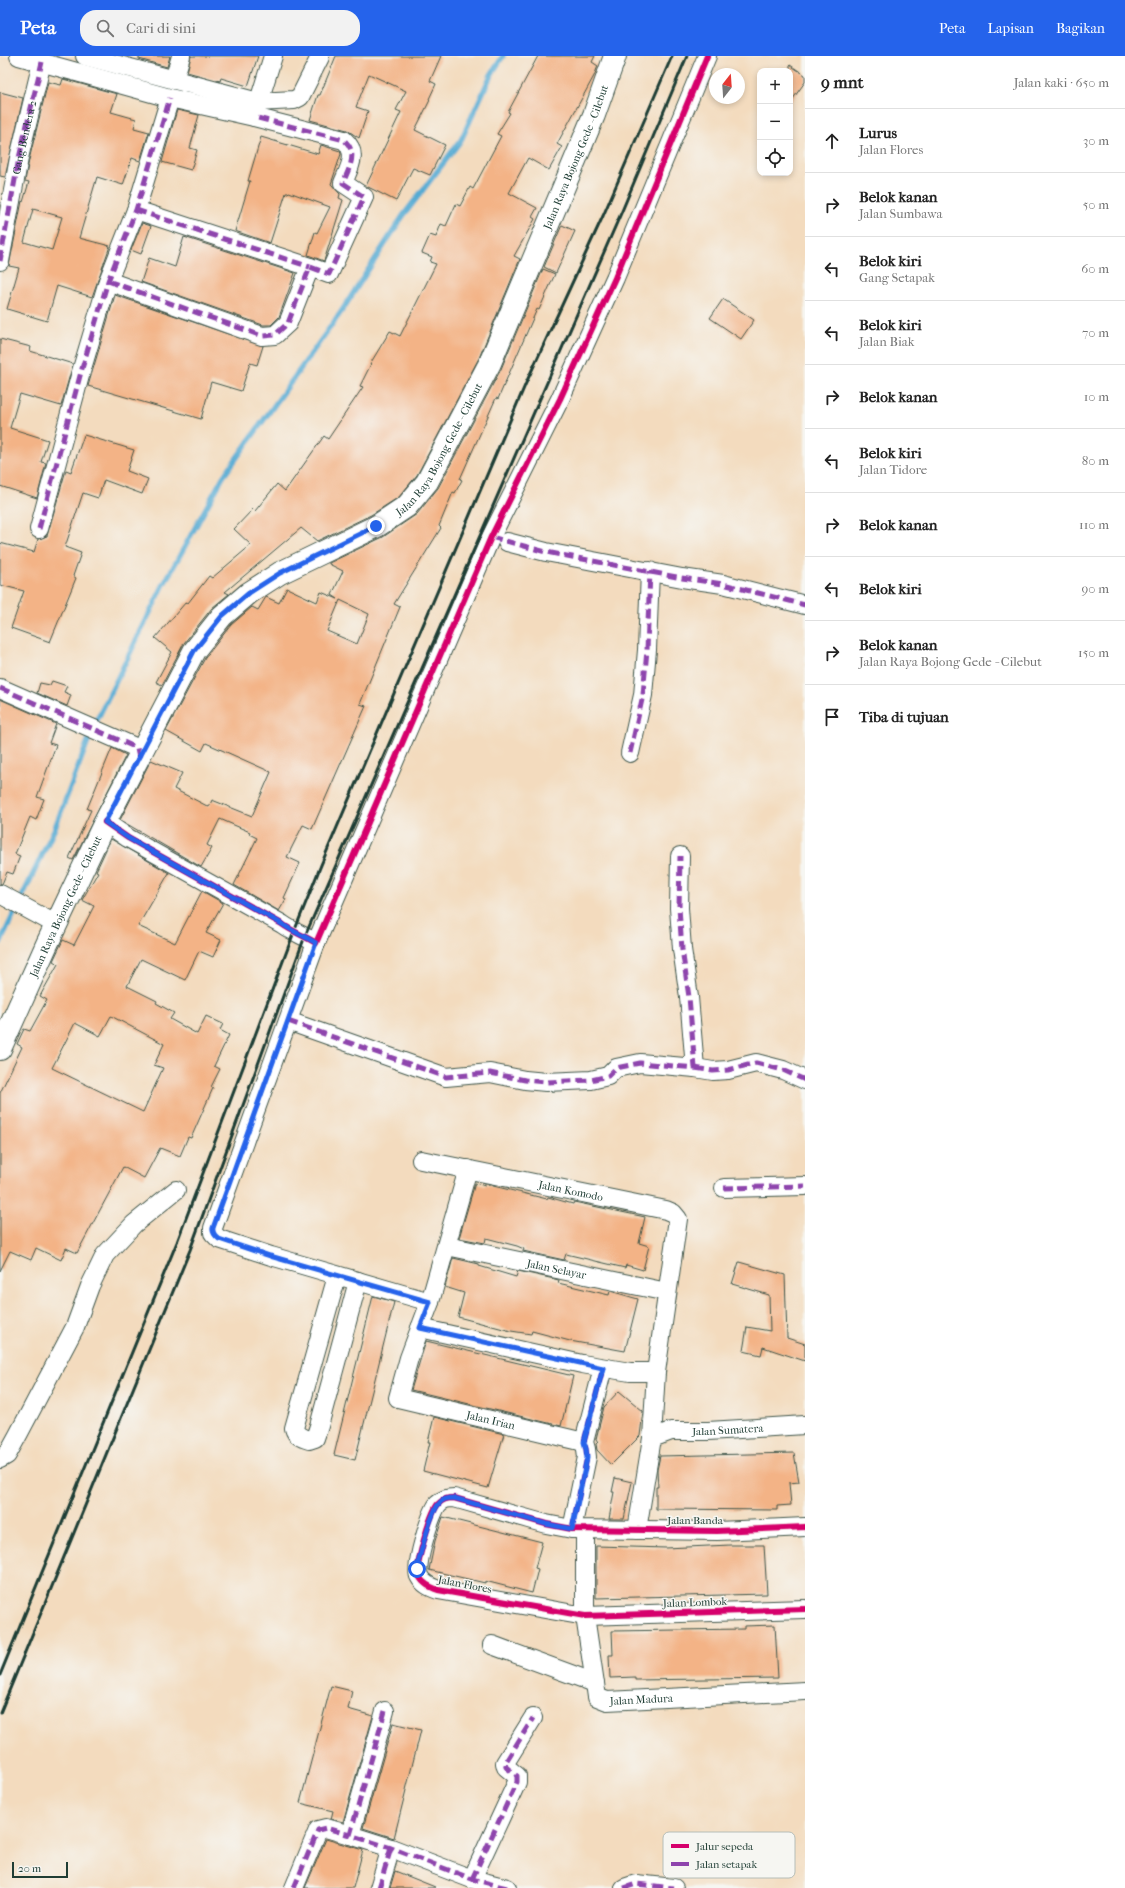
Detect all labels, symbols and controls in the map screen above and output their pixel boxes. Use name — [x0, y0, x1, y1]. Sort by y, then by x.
search box — [80, 10, 360, 46]
text: Peta — [20, 17, 56, 39]
icon: search — [94, 17, 116, 39]
text: Cari di sini — [126, 19, 196, 37]
text: Peta — [939, 20, 966, 37]
text: Lapisan — [988, 20, 1034, 37]
text: Bagikan — [1056, 20, 1105, 37]
north arrow — [709, 68, 745, 104]
map controls — [757, 68, 793, 176]
button: + — [757, 68, 793, 104]
text: 9 mnt — [821, 72, 864, 92]
text: Jalan kaki · 650 m — [1014, 75, 1109, 90]
street label: Jalan Raya Bojong Gede - Cilebut — [540, 83, 611, 232]
street label: Gang Bendera 2 — [10, 99, 40, 176]
button: − — [757, 104, 793, 140]
text: Lurus — [859, 124, 897, 142]
icon: ahead — [821, 130, 843, 152]
text: 30 m — [1083, 133, 1109, 148]
button: locate — [757, 140, 793, 176]
text: Jalan Flores — [859, 142, 923, 157]
text: Belok kanan — [859, 188, 938, 206]
icon: right — [821, 194, 843, 216]
text: 50 m — [1083, 197, 1109, 212]
text: Jalan Sumbawa — [859, 206, 942, 221]
text: Belok kiri — [859, 252, 922, 270]
icon: left — [821, 258, 843, 280]
text: 60 m — [1081, 261, 1109, 276]
text: Gang Setapak — [859, 270, 935, 285]
text: Belok kiri — [859, 316, 922, 334]
icon: left — [821, 322, 843, 344]
text: 70 m — [1082, 325, 1109, 340]
text: Jalan Biak — [859, 334, 915, 349]
street label: Jalan Raya Bojong Gede - Cilebut — [393, 381, 485, 519]
icon: right — [821, 386, 843, 408]
text: Belok kanan — [859, 388, 938, 406]
text: 10 m — [1084, 389, 1109, 404]
text: Belok kiri — [859, 444, 922, 462]
icon: left — [821, 450, 843, 472]
text: 80 m — [1082, 453, 1109, 468]
text: Jalan Tidore — [859, 462, 927, 477]
icon: right — [821, 514, 843, 536]
text: Belok kanan — [859, 516, 938, 534]
route end — [367, 517, 385, 535]
text: 110 m — [1079, 517, 1109, 532]
icon: left — [821, 578, 843, 600]
text: Belok kiri — [859, 580, 922, 598]
text: 90 m — [1081, 581, 1109, 596]
text: Belok kanan — [859, 636, 938, 654]
icon: right — [821, 642, 843, 664]
text: 150 m — [1078, 645, 1109, 660]
text: Jalan Raya Bojong Gede - Cilebut — [859, 654, 1042, 669]
icon: arrive — [821, 706, 843, 728]
text: Tiba di tujuan — [859, 708, 949, 726]
street label: Jalan Raya Bojong Gede - Cilebut — [27, 834, 105, 980]
street label: Jalan Komodo — [536, 1178, 605, 1204]
street label: Jalan Selayar — [525, 1257, 588, 1282]
street label: Jalan Irian — [464, 1408, 517, 1433]
street label: Jalan Sumatera — [691, 1422, 765, 1438]
street label: Jalan Banda — [666, 1514, 724, 1527]
route start — [408, 1560, 426, 1578]
street label: Jalan Flores — [436, 1573, 493, 1596]
street label: Jalan Lombok — [662, 1595, 728, 1610]
street label: Jalan Madura — [609, 1692, 674, 1708]
legend — [663, 1832, 795, 1878]
text: Jalur sepeda — [695, 1840, 754, 1853]
text: Jalan setapak — [695, 1858, 757, 1871]
scale bar — [12, 1860, 68, 1879]
text: 20 m — [18, 1862, 41, 1875]

